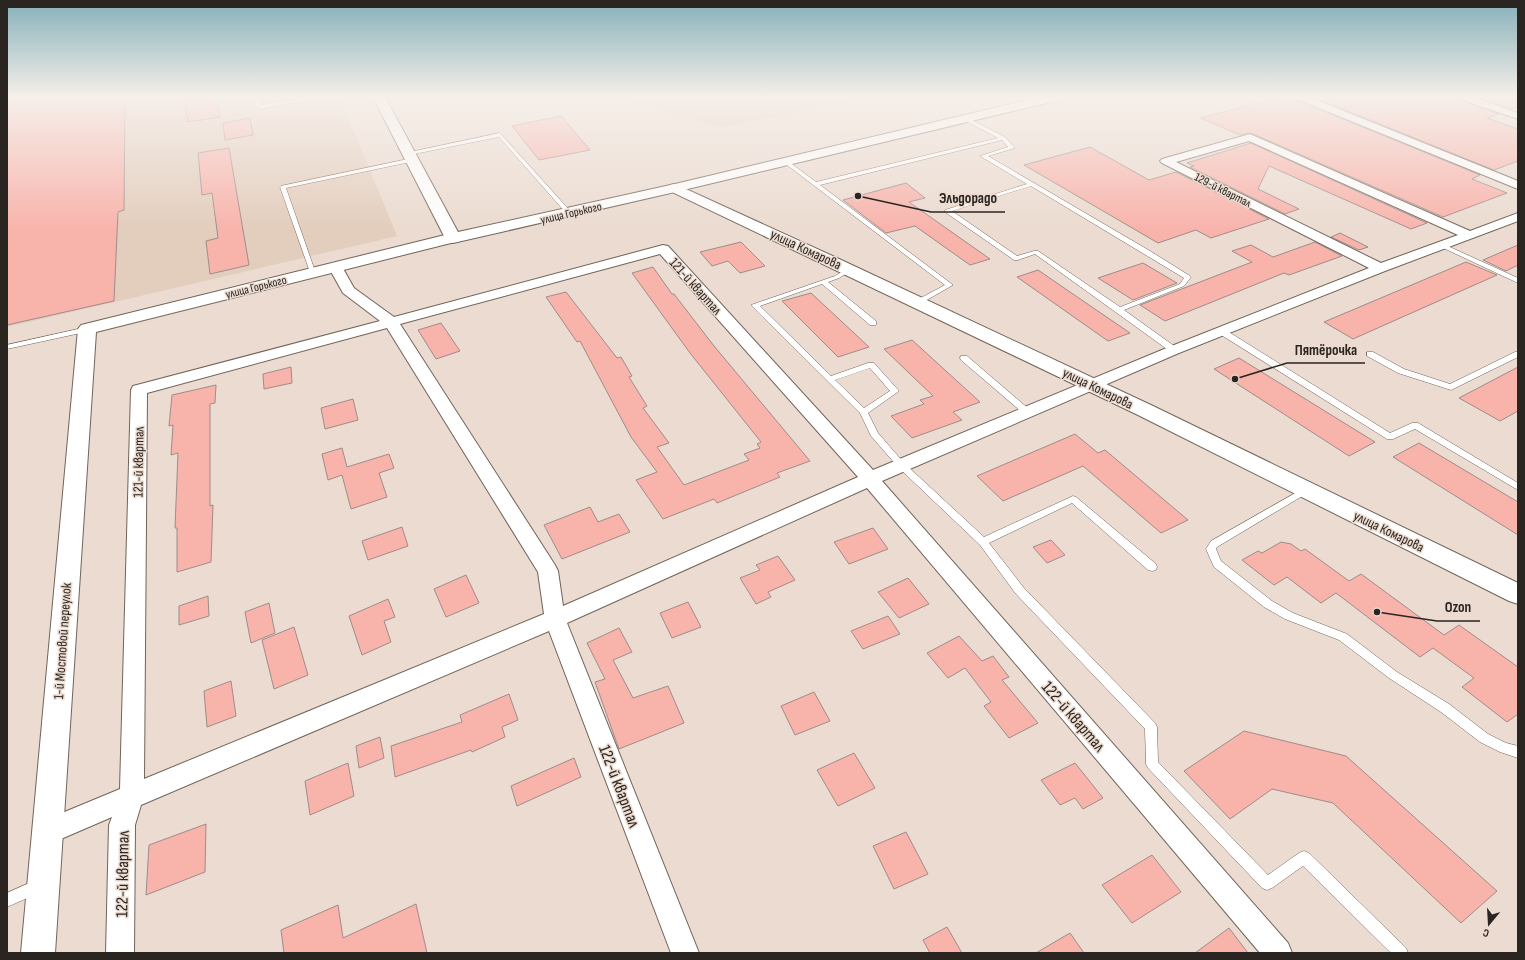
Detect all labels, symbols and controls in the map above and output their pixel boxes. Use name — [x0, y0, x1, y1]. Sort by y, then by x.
street label: 129-й квартал — [1192, 170, 1254, 211]
callout: Эльдорадо — [931, 185, 1005, 212]
text: Эльдорадо — [939, 189, 997, 208]
street label: улица Горького — [539, 199, 603, 228]
street label: улица Комарова — [767, 226, 844, 273]
street label: 121-й квартал — [666, 254, 726, 318]
street label: улица Горького — [224, 273, 288, 302]
callout: Пятёрочка — [1287, 336, 1365, 363]
text: Пятёрочка — [1295, 341, 1357, 360]
street label: улица Комарова — [1060, 364, 1136, 413]
street label: 121-й квартал — [129, 427, 148, 497]
street label: улица Комарова — [1351, 507, 1427, 556]
street label: 1-й Мостовой переулок — [50, 582, 75, 700]
callout: Ozon — [1437, 594, 1480, 621]
text: Ozon — [1445, 598, 1471, 617]
street label: 122-й квартал — [1037, 677, 1109, 756]
street label: 122-й квартал — [594, 742, 644, 830]
street label: 122-й квартал — [112, 830, 134, 918]
north arrow — [1469, 904, 1509, 944]
text: С — [1481, 926, 1491, 940]

